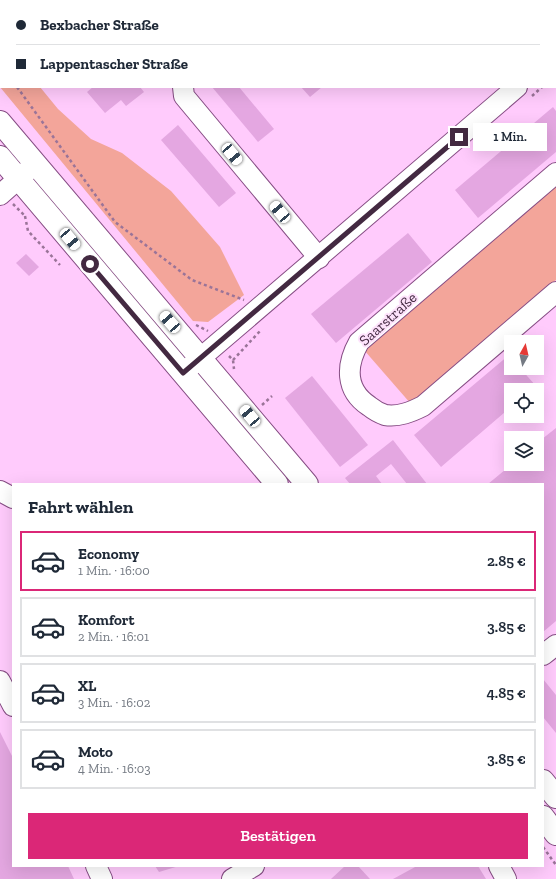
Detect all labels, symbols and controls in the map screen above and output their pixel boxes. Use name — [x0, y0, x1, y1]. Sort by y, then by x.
text: Bexbacher Straße — [40, 16, 159, 34]
text: Lappentascher Straße — [40, 55, 188, 73]
callout: 1 Min. — [473, 123, 547, 151]
route end — [450, 128, 468, 146]
text: 1 Min. — [493, 129, 527, 144]
car — [220, 141, 244, 167]
car — [268, 199, 292, 225]
car — [58, 226, 82, 252]
route start — [81, 255, 99, 273]
street label: Saarstraße — [355, 288, 421, 350]
car — [158, 309, 182, 335]
north arrow — [504, 335, 544, 375]
map controls — [504, 335, 544, 471]
button: locate — [504, 383, 544, 423]
car — [238, 403, 262, 429]
button: layers — [504, 431, 544, 471]
text: Fahrt wählen — [28, 496, 133, 518]
icon: car — [30, 543, 66, 579]
text: Economy — [78, 545, 139, 563]
text: 2.85 € — [487, 552, 526, 570]
text: 1 Min. · 16:00 — [78, 563, 150, 578]
icon: car — [30, 609, 66, 645]
text: Komfort — [78, 611, 134, 629]
text: 3.85 € — [487, 618, 526, 636]
text: 2 Min. · 16:01 — [78, 629, 149, 644]
icon: car — [30, 675, 66, 711]
text: XL — [78, 677, 96, 695]
text: 4.85 € — [486, 684, 526, 702]
text: 3 Min. · 16:02 — [78, 695, 150, 710]
icon: car — [30, 741, 66, 777]
text: Moto — [78, 743, 113, 761]
text: 3.85 € — [487, 750, 526, 768]
text: 4 Min. · 16:03 — [78, 761, 151, 776]
button: Bestätigen — [28, 813, 528, 859]

